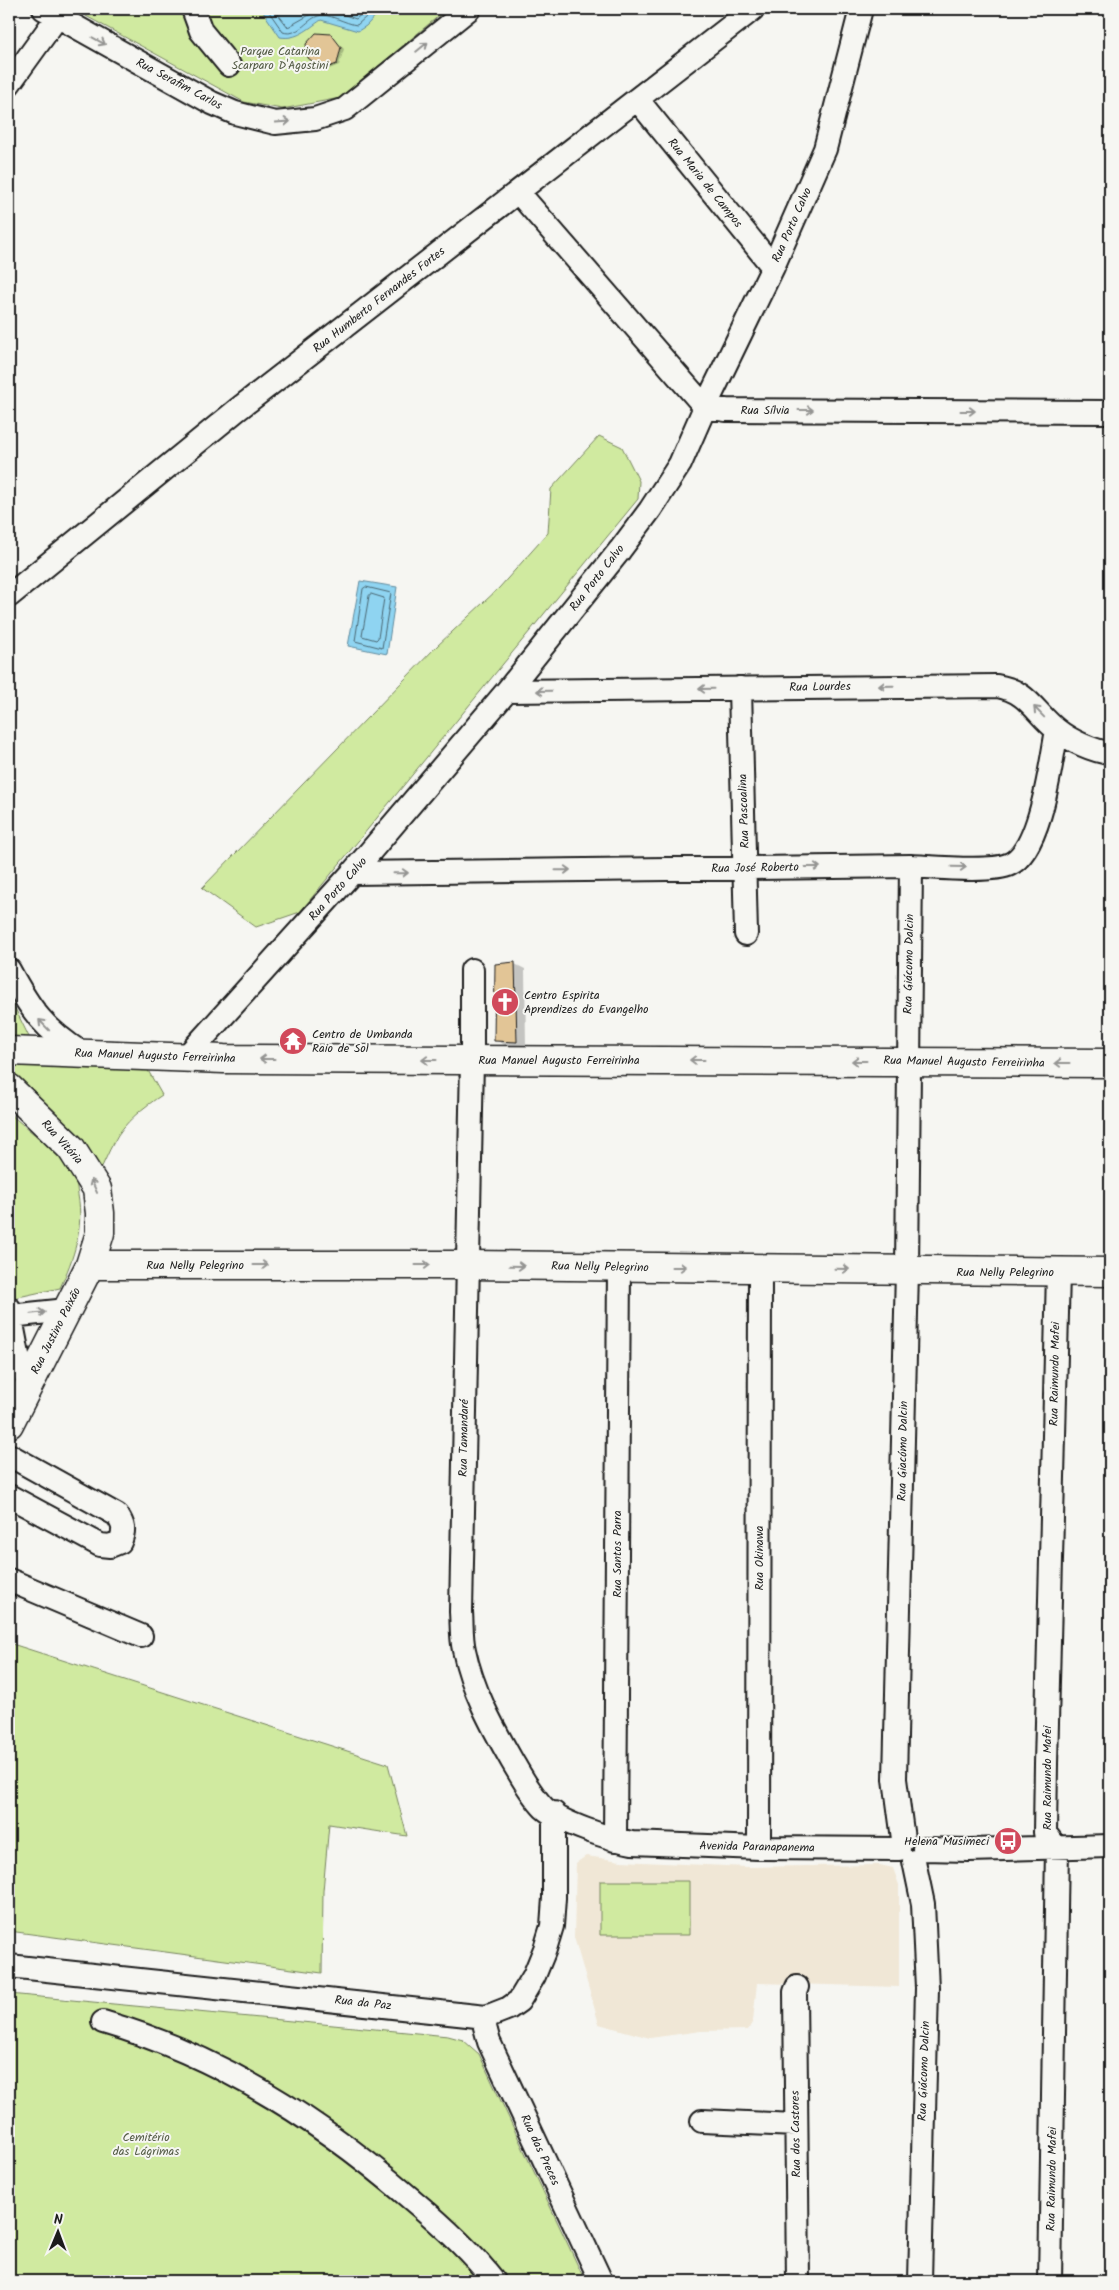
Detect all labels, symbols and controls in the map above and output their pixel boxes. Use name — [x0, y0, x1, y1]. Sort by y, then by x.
one-way arrow — [91, 37, 106, 46]
one-way arrow — [415, 41, 428, 52]
park label: Parque Catarina Scarparo D'Agostini — [232, 42, 329, 75]
street label: Rua Serafim Carlos — [132, 53, 226, 115]
one-way arrow — [275, 117, 291, 126]
street label: Rua Maria de Campos — [663, 134, 747, 232]
street label: Rua Porto Calvo — [767, 184, 817, 266]
street label: Rua Humberto Fernandes Fortes — [309, 242, 449, 358]
street label: Rua Sílvia — [741, 401, 790, 420]
one-way arrow — [797, 405, 813, 415]
one-way arrow — [960, 406, 976, 416]
street label: Rua Porto Calvo — [565, 541, 629, 615]
street label: Rua Lourdes — [789, 677, 851, 697]
one-way arrow — [879, 681, 895, 691]
one-way arrow — [699, 684, 715, 694]
one-way arrow — [536, 686, 552, 696]
one-way arrow — [1033, 706, 1045, 718]
street label: Rua Pascoalina — [733, 773, 755, 849]
street label: Rua Porto Calvo — [304, 853, 372, 925]
street label: Rua José Roberto — [711, 858, 799, 878]
one-way arrow — [951, 862, 967, 872]
one-way arrow — [805, 863, 821, 872]
one-way arrow — [555, 866, 571, 875]
one-way arrow — [393, 868, 409, 877]
street label: Rua Giácomo Dalcin — [899, 914, 919, 1014]
place label: Centro Espirita Aprendizes do Evangelho — [524, 986, 649, 1019]
church icon: Centro Espirita Aprendizes do Evangelho — [490, 987, 520, 1017]
one-way arrow — [38, 1019, 50, 1032]
place label: Centro de Umbanda Raio de Sol — [312, 1025, 413, 1058]
temple icon: Centro de Umbanda Raio de Sol — [278, 1026, 308, 1056]
street label: Rua Manuel Augusto Ferreirinha — [74, 1044, 236, 1068]
street label: Rua Manuel Augusto Ferreirinha — [478, 1051, 640, 1070]
street label: Rua Manuel Augusto Ferreirinha — [883, 1051, 1045, 1073]
one-way arrow — [259, 1054, 275, 1064]
one-way arrow — [421, 1055, 438, 1065]
one-way arrow — [689, 1055, 705, 1065]
one-way arrow — [851, 1056, 868, 1066]
one-way arrow — [1054, 1058, 1070, 1068]
street label: Rua Vitória — [37, 1115, 88, 1169]
one-way arrow — [89, 1179, 99, 1194]
street label: Rua Nelly Pelegrino — [146, 1256, 244, 1275]
street label: Rua Nelly Pelegrino — [551, 1257, 649, 1277]
one-way arrow — [252, 1260, 269, 1270]
one-way arrow — [415, 1260, 431, 1270]
one-way arrow — [508, 1261, 524, 1271]
one-way arrow — [671, 1263, 687, 1272]
street label: Rua Nelly Pelegrino — [956, 1263, 1054, 1282]
one-way arrow — [833, 1265, 849, 1274]
street label: Rua Justino Paixão — [26, 1284, 86, 1378]
one-way arrow — [30, 1308, 46, 1318]
street label: Rua Raimundo Mafei — [1045, 1320, 1065, 1426]
street label: Rua Tamandaré — [454, 1398, 474, 1477]
street label: Rua Giacómo Dalcin — [893, 1401, 913, 1501]
street label: Rua Santos Parra — [608, 1510, 627, 1598]
street label: Rua Okinawa — [750, 1525, 769, 1590]
street label: Rua Raimundo Mafei — [1038, 1725, 1057, 1830]
bus stop icon: Helena Musimeci — [993, 1826, 1023, 1856]
place label: Helena Musimeci — [904, 1832, 990, 1851]
street label: Avenida Paranapanema — [699, 1836, 815, 1858]
street label: Rua da Paz — [334, 1991, 392, 2015]
street label: Rua Giácomo Dalcin — [913, 2020, 935, 2122]
street label: Rua dos Castores — [786, 2090, 806, 2178]
street label: Rua das Preces — [515, 2111, 565, 2189]
street label: Rua Raimundo Mafei — [1042, 2125, 1062, 2231]
park label: Cemitério das Lágrimas — [113, 2128, 179, 2161]
north arrow — [32, 2208, 82, 2258]
text: N — [54, 2209, 63, 2231]

